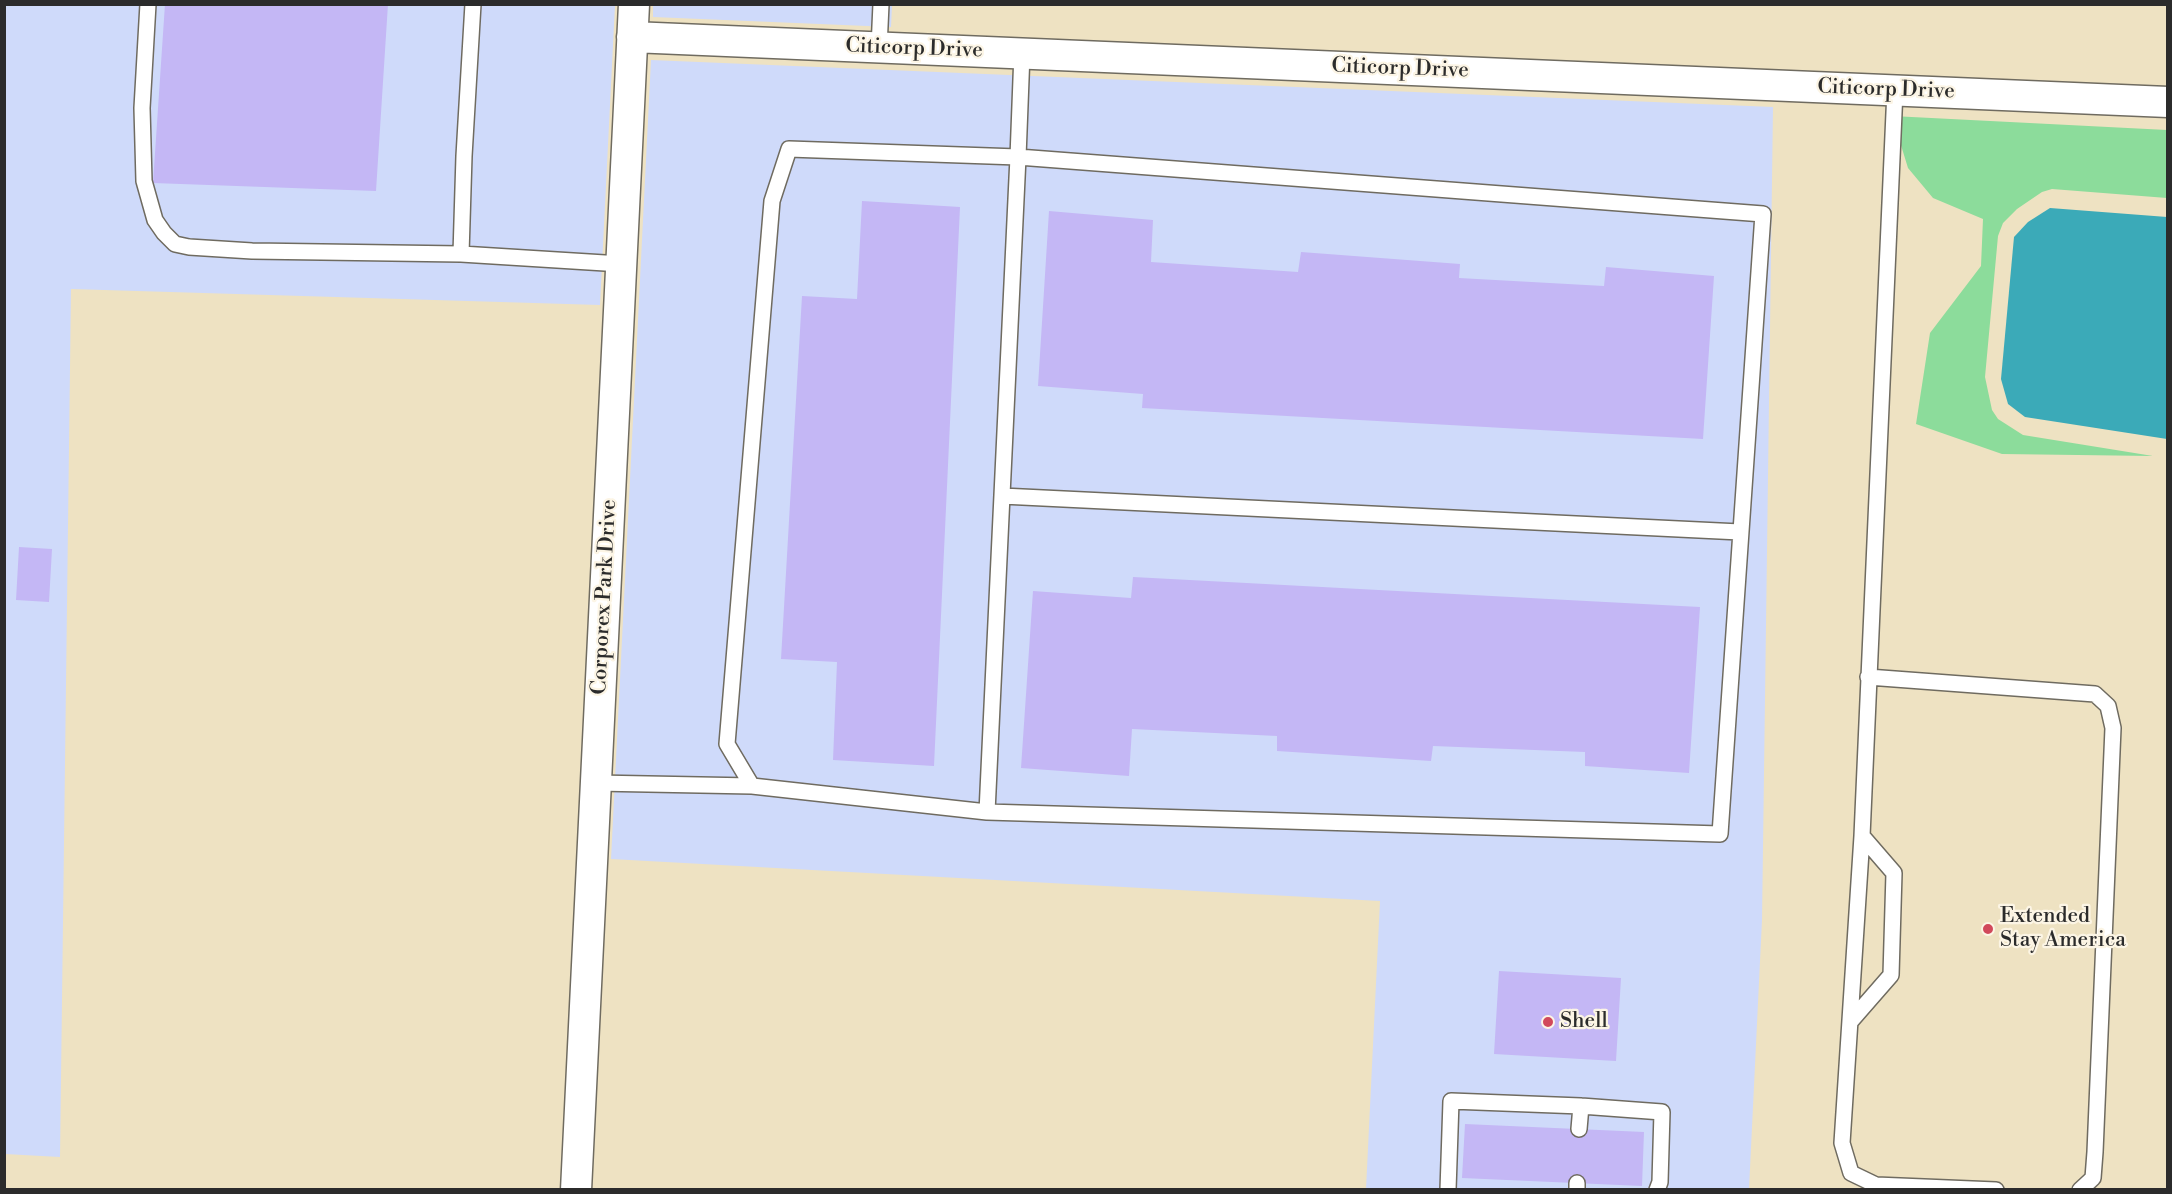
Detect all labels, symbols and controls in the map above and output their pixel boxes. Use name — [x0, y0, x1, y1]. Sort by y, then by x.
street label: Citicorp Drive — [845, 34, 983, 64]
street label: Citicorp Drive — [1331, 54, 1469, 84]
street label: Citicorp Drive — [1817, 75, 1955, 105]
street label: Corporex Park Drive — [587, 499, 623, 695]
place label: Extended Stay America — [2000, 904, 2126, 954]
marker: Extended Stay America — [1981, 922, 1995, 936]
place label: Shell — [1560, 1009, 1608, 1035]
marker: Shell — [1541, 1015, 1555, 1029]

